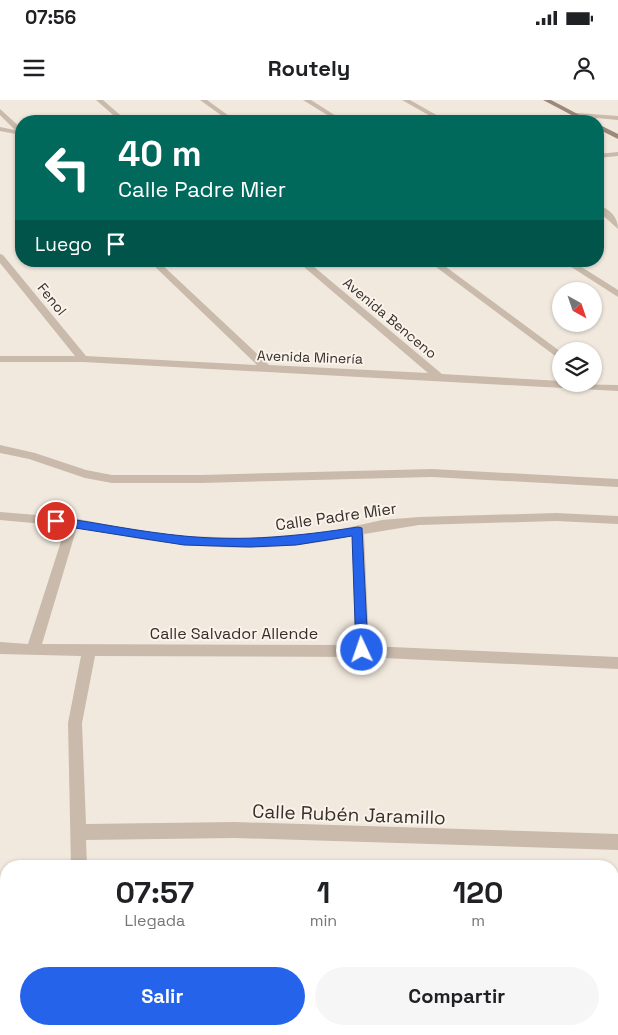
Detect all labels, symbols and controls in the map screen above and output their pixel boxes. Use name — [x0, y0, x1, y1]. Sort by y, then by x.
text: 07:56 — [25, 5, 76, 30]
icon: menu — [20, 54, 48, 82]
text: Routely — [268, 54, 350, 82]
icon: person — [570, 54, 598, 82]
text: 40 m — [118, 132, 202, 176]
icon: left — [35, 135, 100, 200]
text: Calle Padre Mier — [118, 175, 286, 203]
icon: arrive — [102, 230, 130, 258]
text: Luego — [35, 232, 92, 257]
street label: Avenida Benceno — [339, 274, 441, 362]
street label: Fenol — [34, 279, 70, 319]
north arrow — [552, 282, 602, 332]
map controls — [552, 282, 602, 392]
button: layers — [552, 342, 602, 392]
street label: Avenida Minería — [257, 346, 363, 368]
street label: Calle Padre Mier — [274, 498, 398, 535]
pin — [35, 500, 77, 542]
icon: arrive — [42, 507, 70, 535]
street label: Calle Salvador Allende — [150, 623, 318, 644]
position arrow — [335, 623, 387, 675]
street label: Calle Rubén Jaramillo — [252, 799, 446, 830]
text: 07:57 — [116, 873, 194, 912]
text: 1 — [317, 873, 330, 912]
text: 120 — [453, 873, 504, 912]
text: Llegada — [124, 910, 185, 931]
text: min — [310, 910, 337, 931]
text: m — [471, 910, 485, 931]
button: Salir — [20, 967, 305, 1025]
button: Compartir — [315, 967, 599, 1025]

